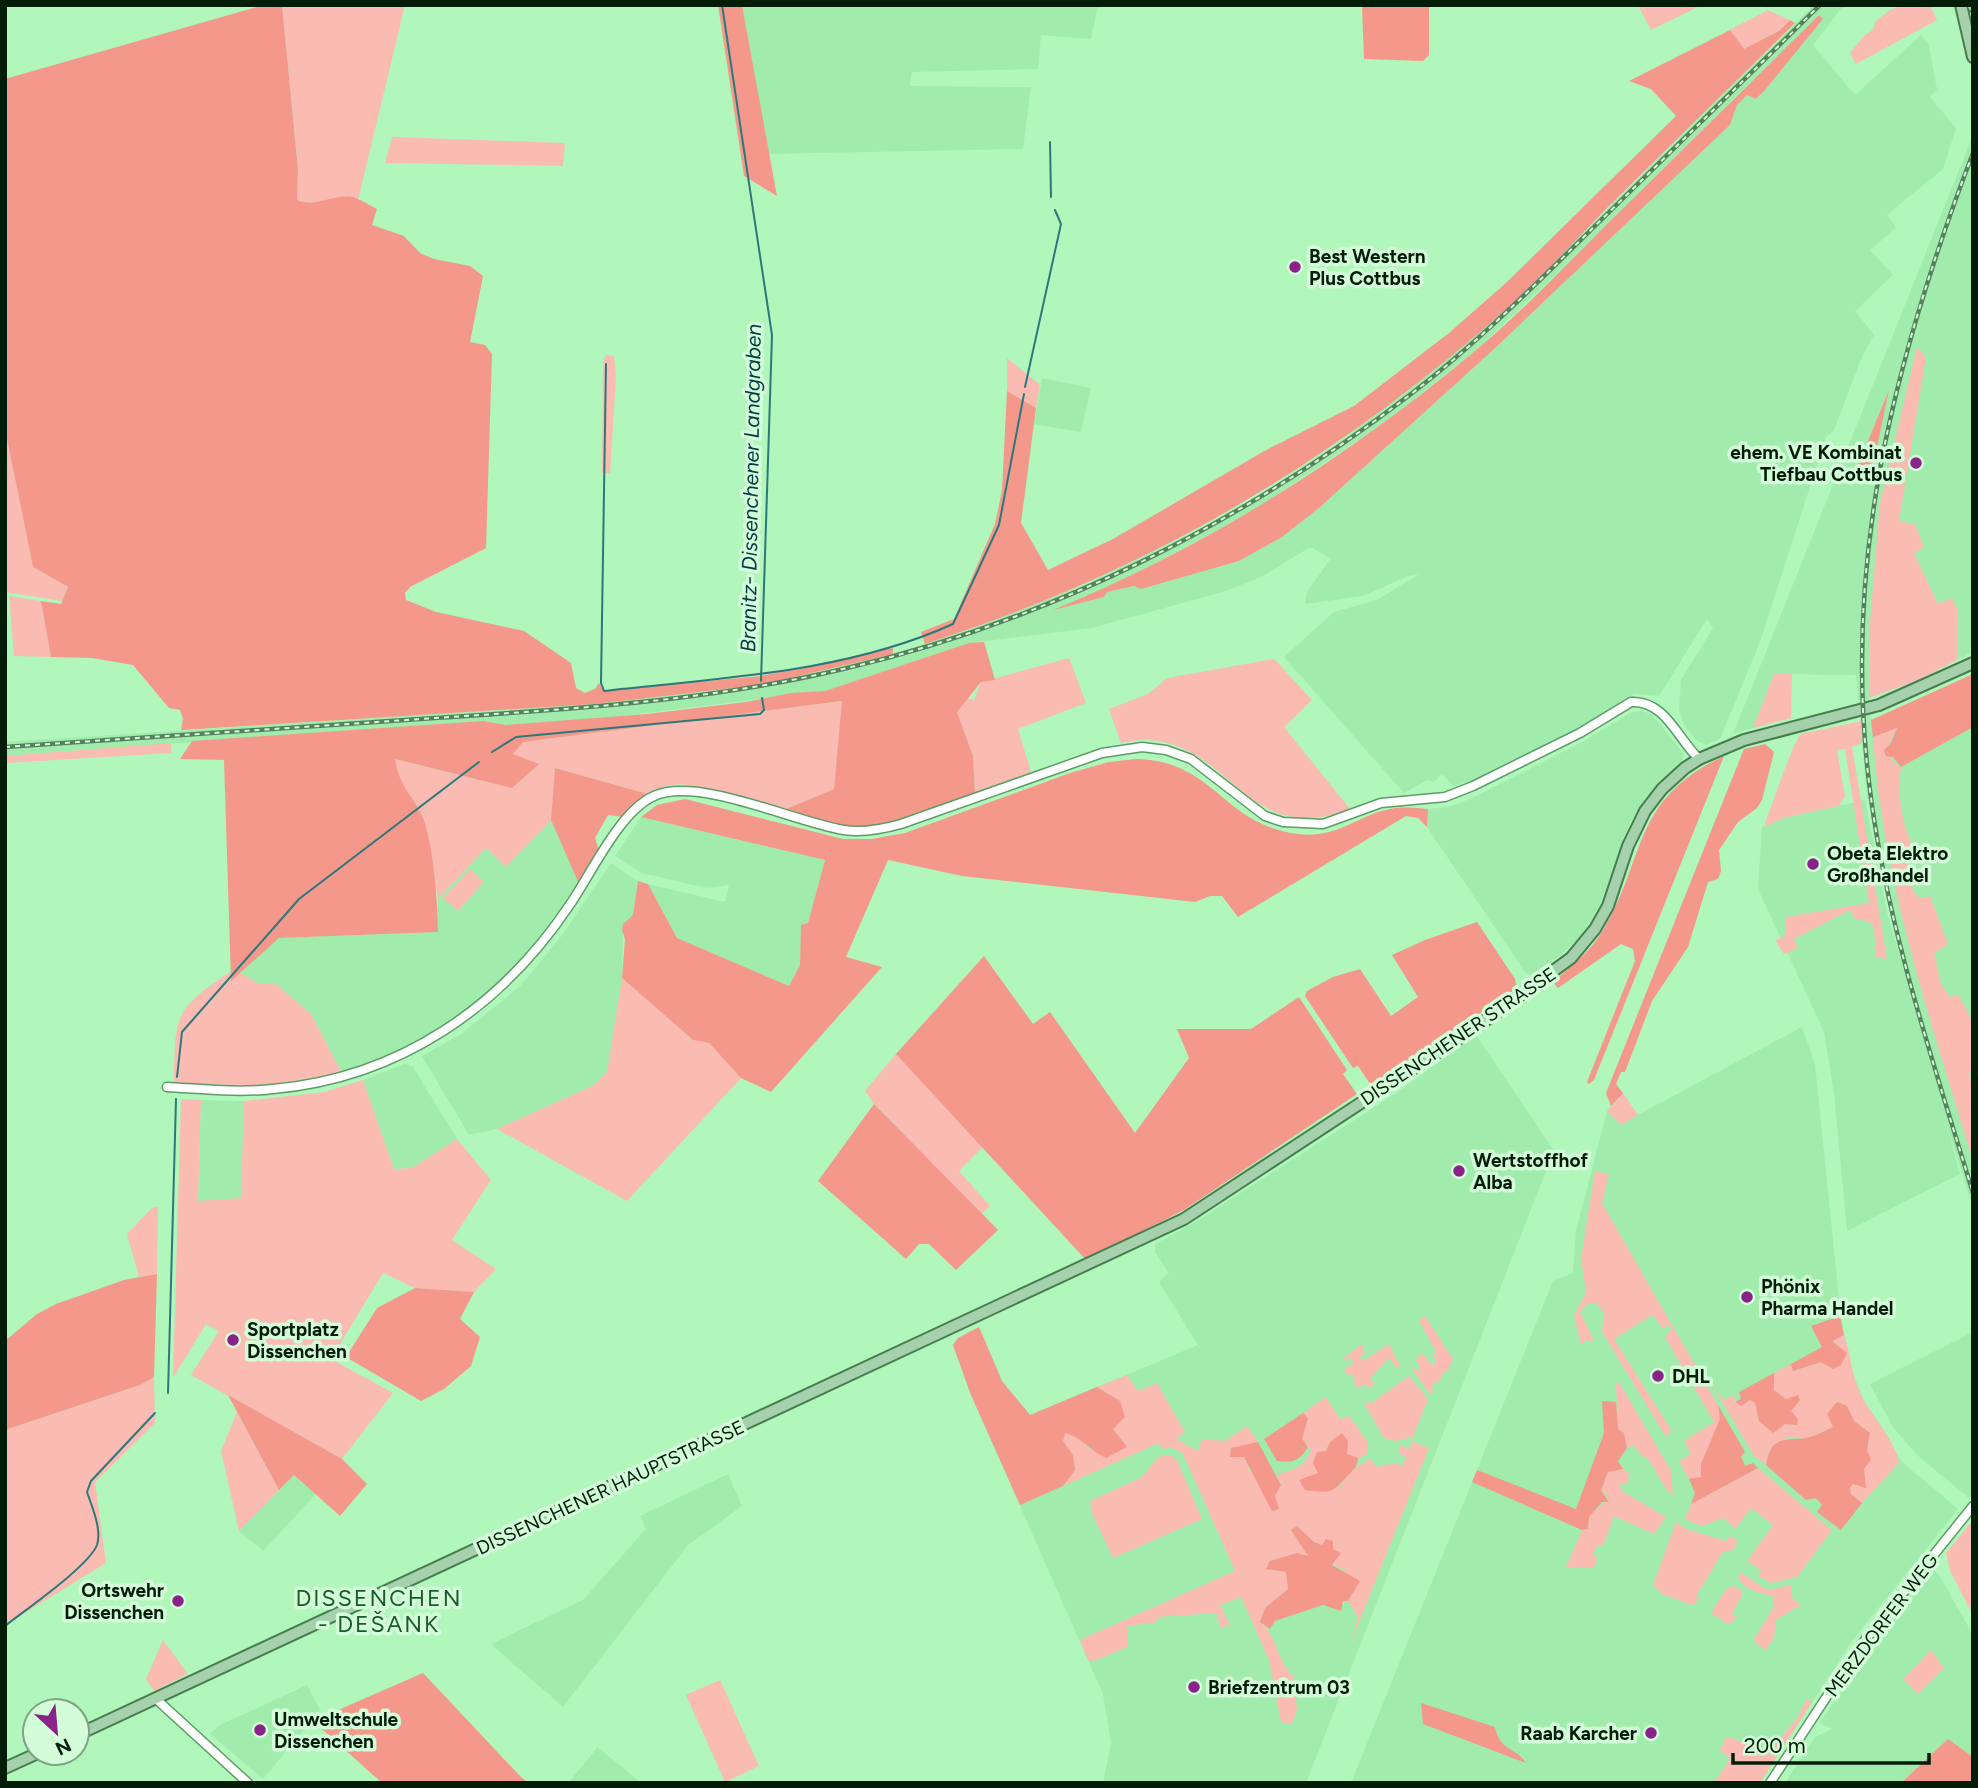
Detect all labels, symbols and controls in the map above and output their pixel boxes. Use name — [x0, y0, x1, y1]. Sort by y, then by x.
place label: Best Western Plus Cottbus — [1309, 245, 1425, 290]
marker: Best Western Plus Cottbus — [1287, 259, 1303, 275]
water label: Branitz- Dissenchener Landgraben — [735, 323, 766, 652]
place label: ehem. VE Kombinat Tiefbau Cottbus — [1730, 441, 1902, 486]
marker: ehem. VE Kombinat Tiefbau Cottbus — [1908, 455, 1924, 471]
place label: Obeta Elektro Großhandel — [1827, 842, 1948, 887]
marker: Obeta Elektro Großhandel — [1805, 856, 1821, 872]
street label: DISSENCHENER STRASSE — [1356, 962, 1560, 1110]
place label: Wertstoffhof Alba — [1473, 1149, 1588, 1194]
marker: Wertstoffhof Alba — [1451, 1163, 1467, 1179]
place label: Phönix Pharma Handel — [1761, 1275, 1894, 1320]
marker: Phönix Pharma Handel — [1739, 1289, 1755, 1305]
place label: Sportplatz Dissenchen — [247, 1318, 347, 1363]
marker: Sportplatz Dissenchen — [225, 1332, 241, 1348]
place label: DHL — [1672, 1365, 1710, 1388]
marker: DHL — [1650, 1368, 1666, 1384]
street label: DISSENCHENER HAUPTSTRASSE — [473, 1415, 748, 1560]
street label: MERZDORFER WEG — [1820, 1549, 1943, 1701]
place label: Ortswehr Dissenchen — [64, 1579, 164, 1624]
district label: DISSENCHEN - DEŠANK — [296, 1584, 463, 1638]
marker: Ortswehr Dissenchen — [170, 1593, 186, 1609]
place label: Briefzentrum 03 — [1208, 1676, 1350, 1699]
marker: Briefzentrum 03 — [1186, 1679, 1202, 1695]
north arrow — [21, 1697, 91, 1767]
place label: Umweltschule Dissenchen — [274, 1708, 399, 1753]
marker: Umweltschule Dissenchen — [252, 1722, 268, 1738]
place label: Raab Karcher — [1520, 1722, 1637, 1745]
scale bar — [1733, 1722, 1929, 1766]
marker: Raab Karcher — [1643, 1725, 1659, 1741]
text: N — [52, 1733, 75, 1760]
text: 200 m — [1744, 1733, 1806, 1758]

